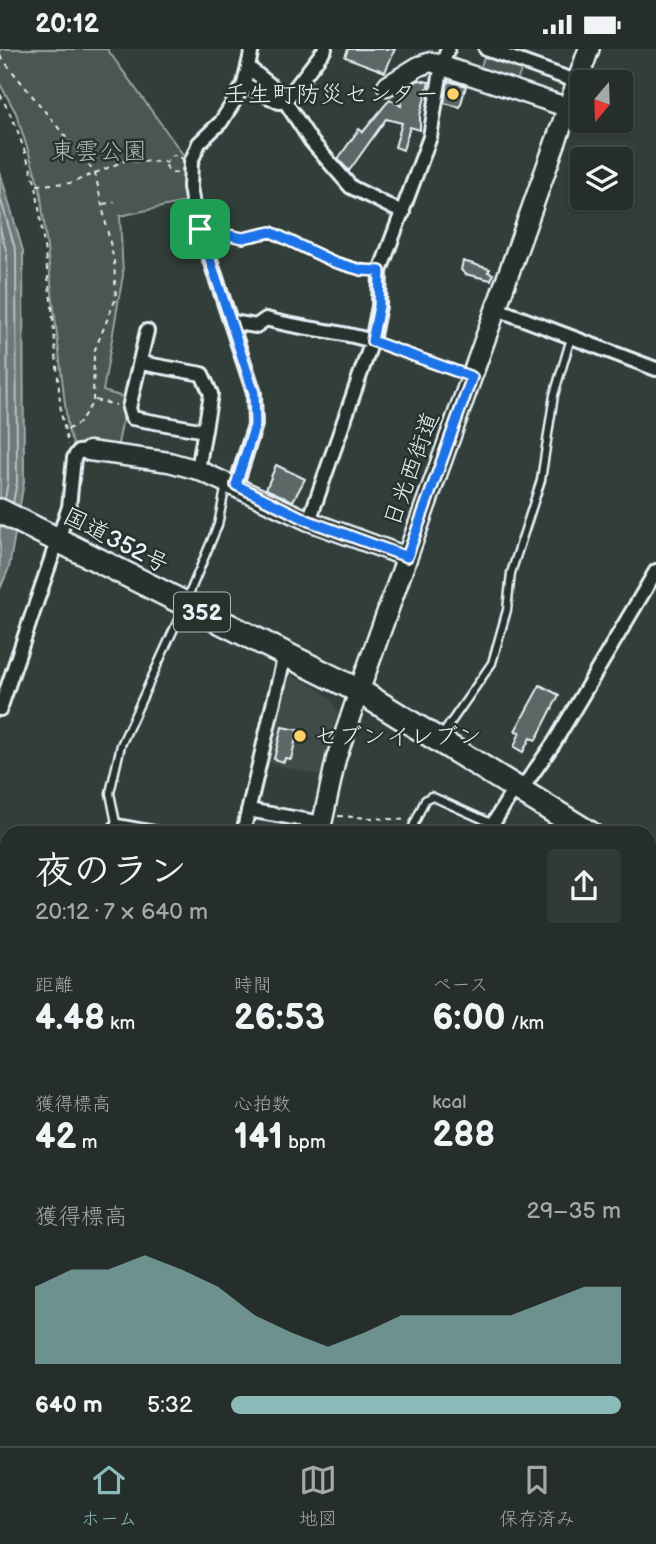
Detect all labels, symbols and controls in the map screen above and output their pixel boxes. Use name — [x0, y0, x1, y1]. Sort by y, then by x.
text: 20:12 — [35, 9, 99, 40]
north arrow — [570, 70, 634, 133]
map controls — [570, 70, 633, 210]
place label: 壬生町防災センター — [224, 80, 439, 109]
marker: 壬生町防災センター — [445, 86, 461, 102]
park label: 東雲公園 — [51, 137, 147, 166]
button: layers — [570, 147, 633, 210]
pin — [170, 199, 230, 259]
icon: arrive — [181, 210, 219, 248]
street label: 日光西街道 — [377, 408, 446, 531]
street label: 国道352号 — [58, 501, 173, 579]
road number: 352 — [174, 593, 230, 631]
place label: セブンイレブン — [314, 722, 482, 751]
marker: セブンイレブン — [292, 728, 308, 744]
text: 夜のラン — [35, 849, 187, 894]
button: share — [547, 849, 621, 923]
text: 20:12 · 7 × 640 m — [35, 898, 208, 926]
text: 距離 — [35, 974, 73, 997]
text: 時間 — [234, 974, 272, 997]
text: ペース — [432, 974, 488, 997]
text: 4.48 — [35, 997, 105, 1040]
text: 26:53 — [234, 997, 325, 1040]
text: 6:00 — [432, 997, 506, 1040]
text: km — [105, 1012, 135, 1035]
text: /km — [506, 1012, 544, 1035]
text: kcal — [432, 1091, 466, 1114]
text: 獲得標高 — [35, 1093, 111, 1116]
text: 心拍数 — [234, 1093, 291, 1116]
text: 288 — [432, 1114, 495, 1157]
text: 42 — [35, 1116, 77, 1159]
text: 141 — [234, 1116, 283, 1159]
text: m — [77, 1131, 97, 1154]
text: bpm — [283, 1131, 326, 1154]
text: 29–35 m — [526, 1197, 621, 1225]
text: 獲得標高 — [35, 1203, 127, 1231]
text: 640 m — [35, 1391, 103, 1419]
text: 5:32 — [147, 1391, 193, 1419]
tab: ホーム — [81, 1461, 137, 1531]
tab: 地図 — [299, 1461, 337, 1531]
tab: 保存済み — [499, 1461, 575, 1531]

